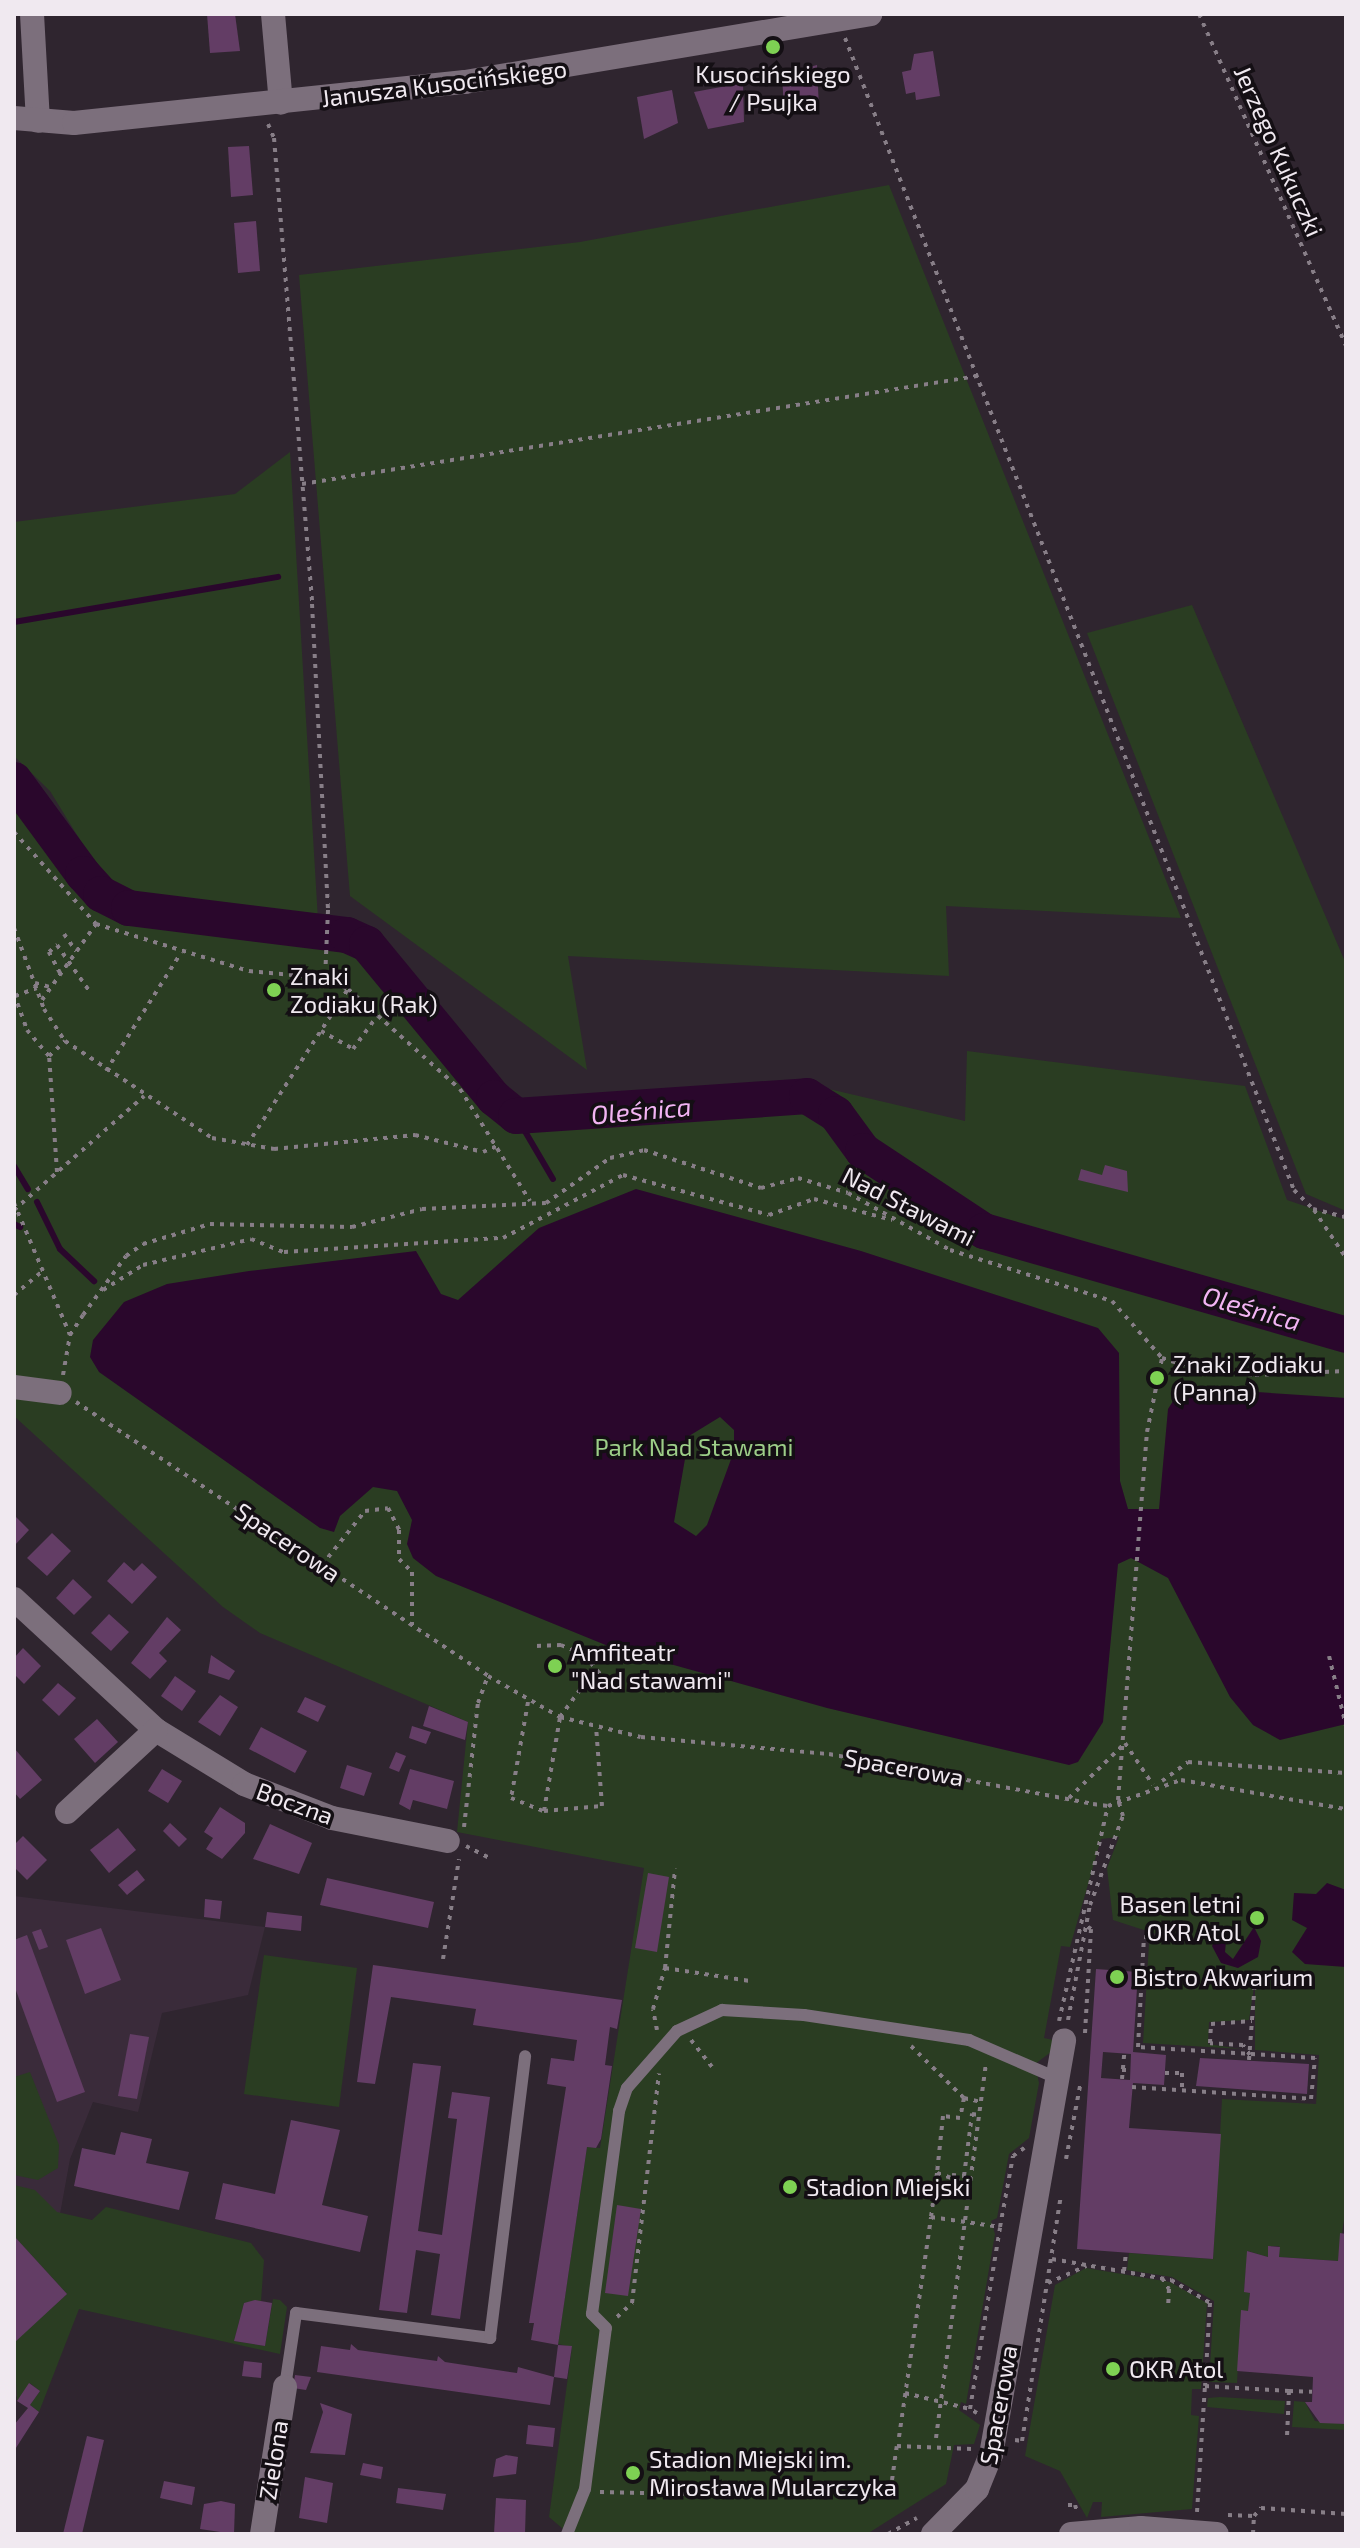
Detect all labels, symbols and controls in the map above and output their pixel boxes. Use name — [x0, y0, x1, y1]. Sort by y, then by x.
marker: Kusocińskiego / Psujka — [764, 38, 782, 56]
street label: Janusza Kusocińskiego — [320, 54, 568, 112]
place label: Kusocińskiego / Psujka — [695, 60, 851, 116]
street label: Jerzego Kukuczki — [1228, 61, 1330, 241]
place label: Znaki Zodiaku (Rak) — [290, 962, 438, 1018]
marker: Znaki Zodiaku (Rak) — [265, 981, 283, 999]
water label: Oleśnica — [589, 1090, 693, 1130]
street label: Nad Stawami — [838, 1160, 980, 1252]
water label: Oleśnica — [1199, 1279, 1305, 1337]
place label: Znaki Zodiaku (Panna) — [1173, 1350, 1323, 1406]
marker: Znaki Zodiaku (Panna) — [1148, 1369, 1166, 1387]
park label: Park Nad Stawami — [594, 1433, 794, 1461]
street label: Spacerowa — [230, 1496, 346, 1588]
place label: Amfiteatr "Nad stawami" — [571, 1638, 732, 1694]
marker: Amfiteatr "Nad stawami" — [546, 1657, 564, 1675]
street label: Spacerowa — [842, 1742, 966, 1792]
street label: Boczna — [253, 1776, 337, 1830]
place label: Basen letni OKR Atol — [1120, 1890, 1241, 1946]
marker: Basen letni OKR Atol — [1248, 1909, 1266, 1927]
place label: Bistro Akwarium — [1133, 1963, 1314, 1991]
marker: Bistro Akwarium — [1108, 1968, 1126, 1986]
place label: Stadion Miejski — [806, 2173, 971, 2201]
marker: Stadion Miejski — [781, 2178, 799, 2196]
street label: Spacerowa — [973, 2343, 1023, 2467]
place label: OKR Atol — [1129, 2355, 1224, 2383]
marker: OKR Atol — [1104, 2360, 1122, 2378]
street label: Zielona — [252, 2418, 294, 2502]
place label: Stadion Miejski im. Mirosława Mularczyka — [649, 2445, 897, 2501]
marker: Stadion Miejski im. Mirosława Mularczyka — [624, 2464, 642, 2482]

